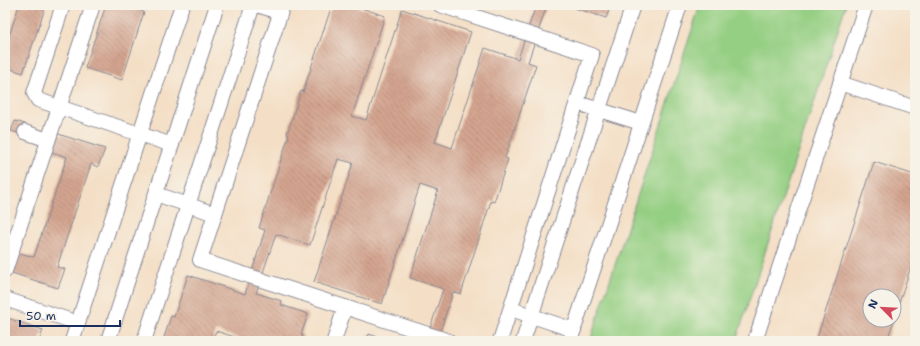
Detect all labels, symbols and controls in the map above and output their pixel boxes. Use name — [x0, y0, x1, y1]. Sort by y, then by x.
north arrow — [862, 288, 902, 328]
text: N — [865, 297, 882, 311]
scale bar — [20, 302, 120, 328]
text: 50 m — [26, 308, 56, 324]

